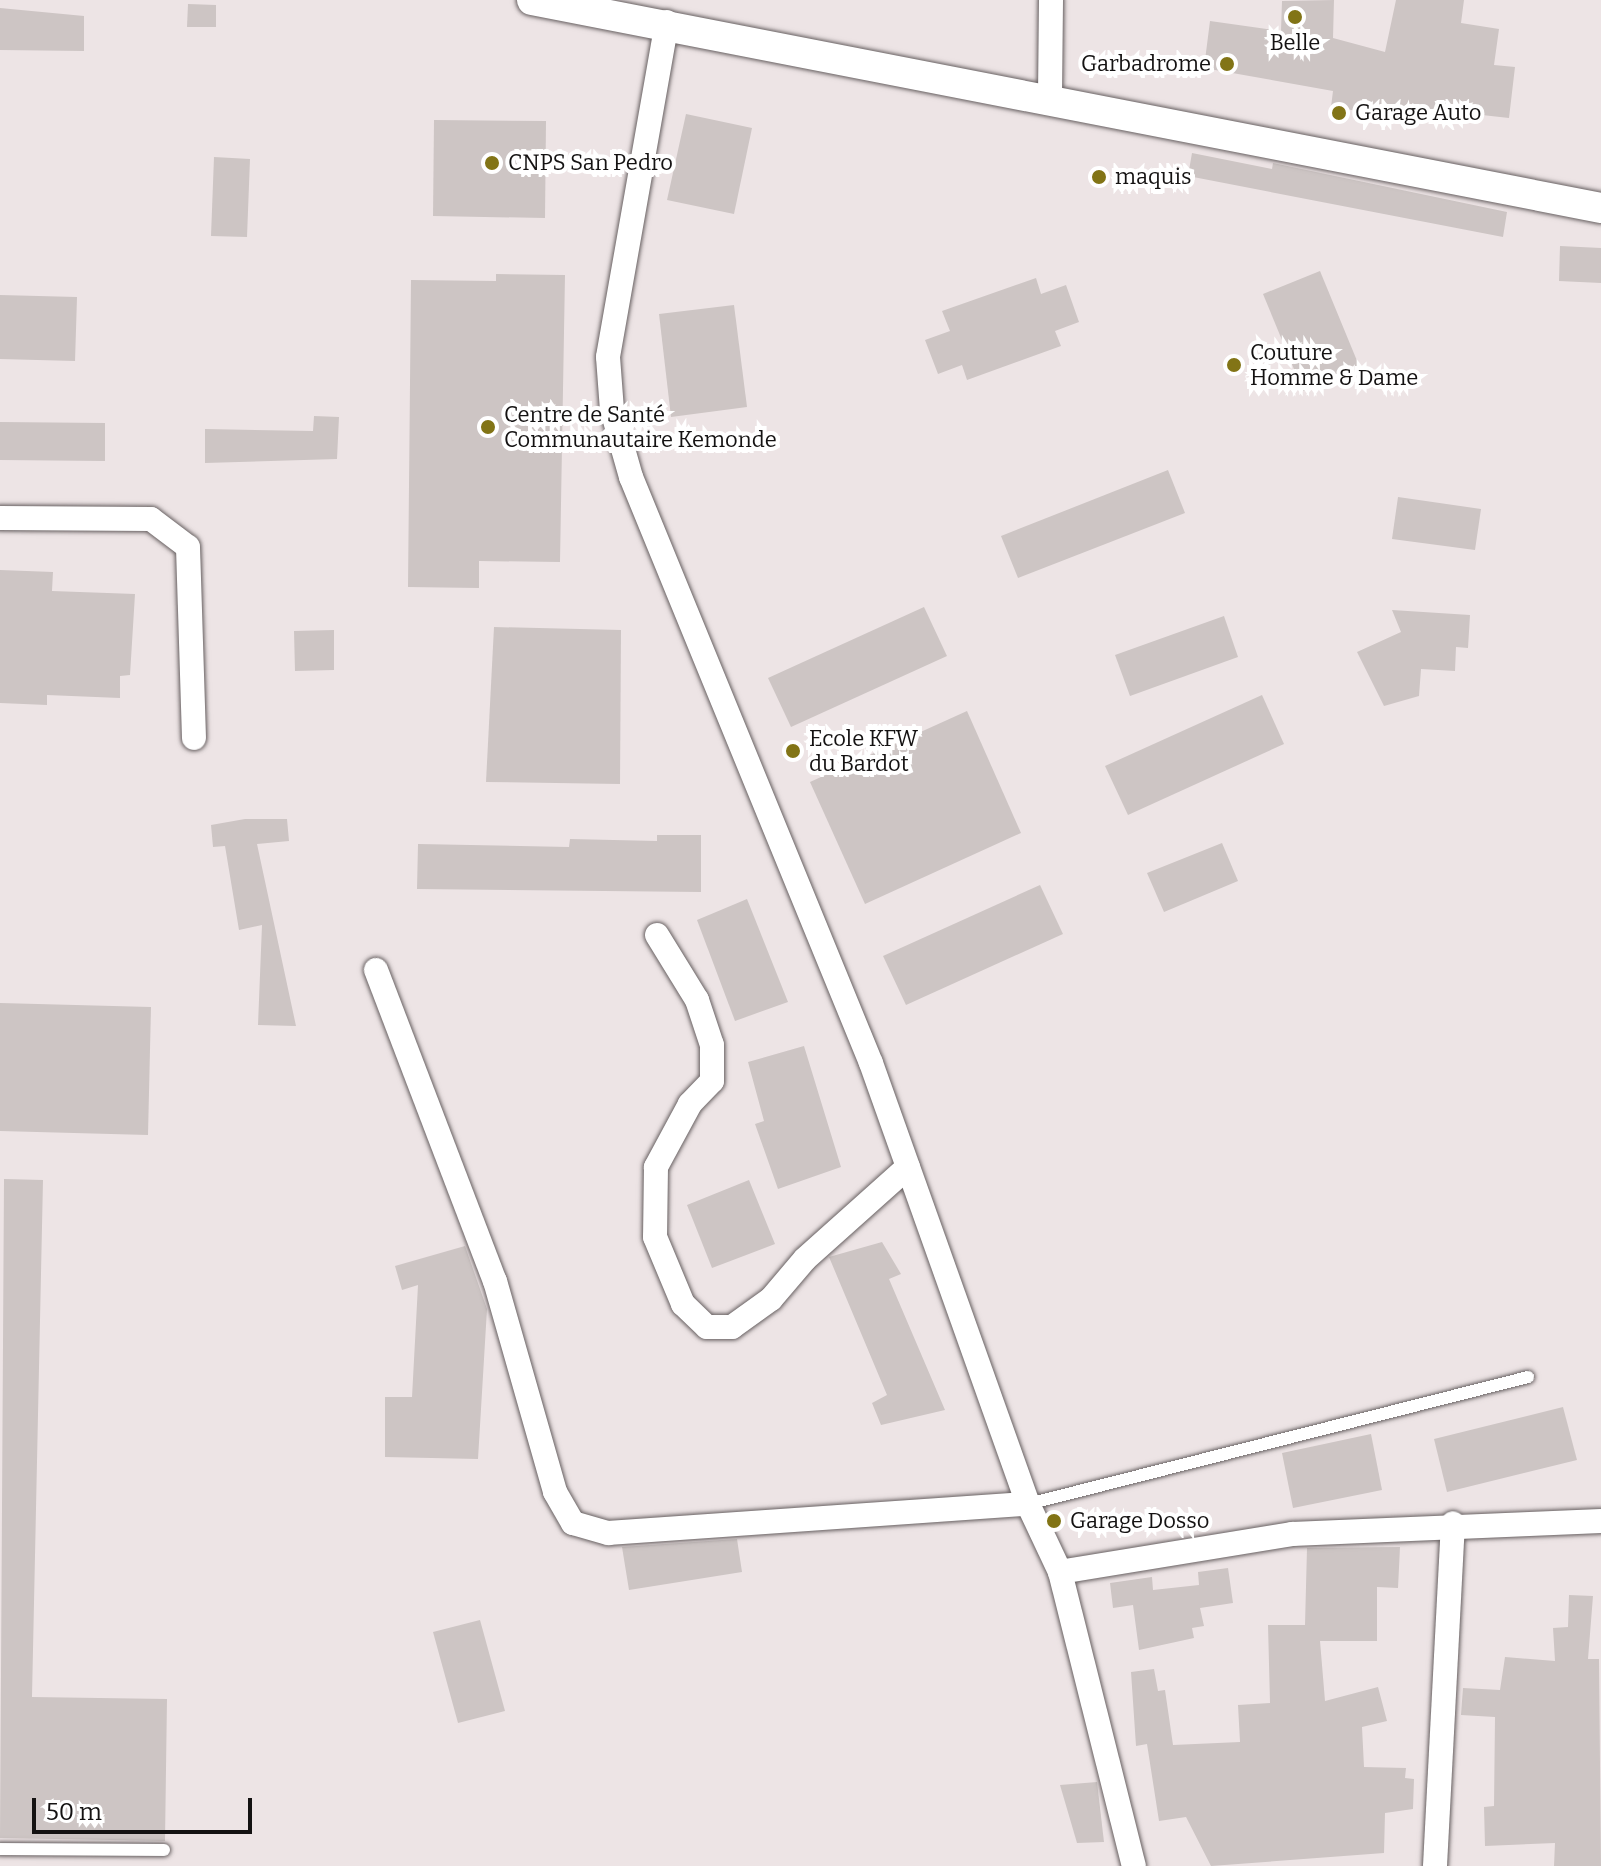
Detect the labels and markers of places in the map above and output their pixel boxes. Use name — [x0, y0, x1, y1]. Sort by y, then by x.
marker: Belle — [1286, 8, 1304, 26]
place label: Belle — [1270, 30, 1320, 56]
place label: Garbadrome — [1081, 51, 1211, 77]
marker: Garbadrome — [1218, 55, 1236, 73]
place label: Garage Auto — [1355, 100, 1481, 126]
marker: Garage Auto — [1330, 104, 1348, 122]
place label: CNPS San Pedro — [508, 150, 673, 176]
marker: CNPS San Pedro — [483, 154, 501, 172]
place label: maquis — [1115, 164, 1191, 190]
marker: maquis — [1090, 168, 1108, 186]
place label: Couture Homme & Dame — [1250, 339, 1418, 390]
marker: Couture Homme & Dame — [1225, 356, 1243, 374]
place label: Centre de Santé Communautaire Kemonde — [504, 401, 777, 452]
marker: Centre de Santé Communautaire Kemonde — [479, 418, 497, 436]
place label: Ecole KFW du Bardot — [809, 725, 918, 776]
marker: Ecole KFW du Bardot — [784, 742, 802, 760]
place label: Garage Dosso — [1070, 1508, 1209, 1534]
marker: Garage Dosso — [1045, 1512, 1063, 1530]

